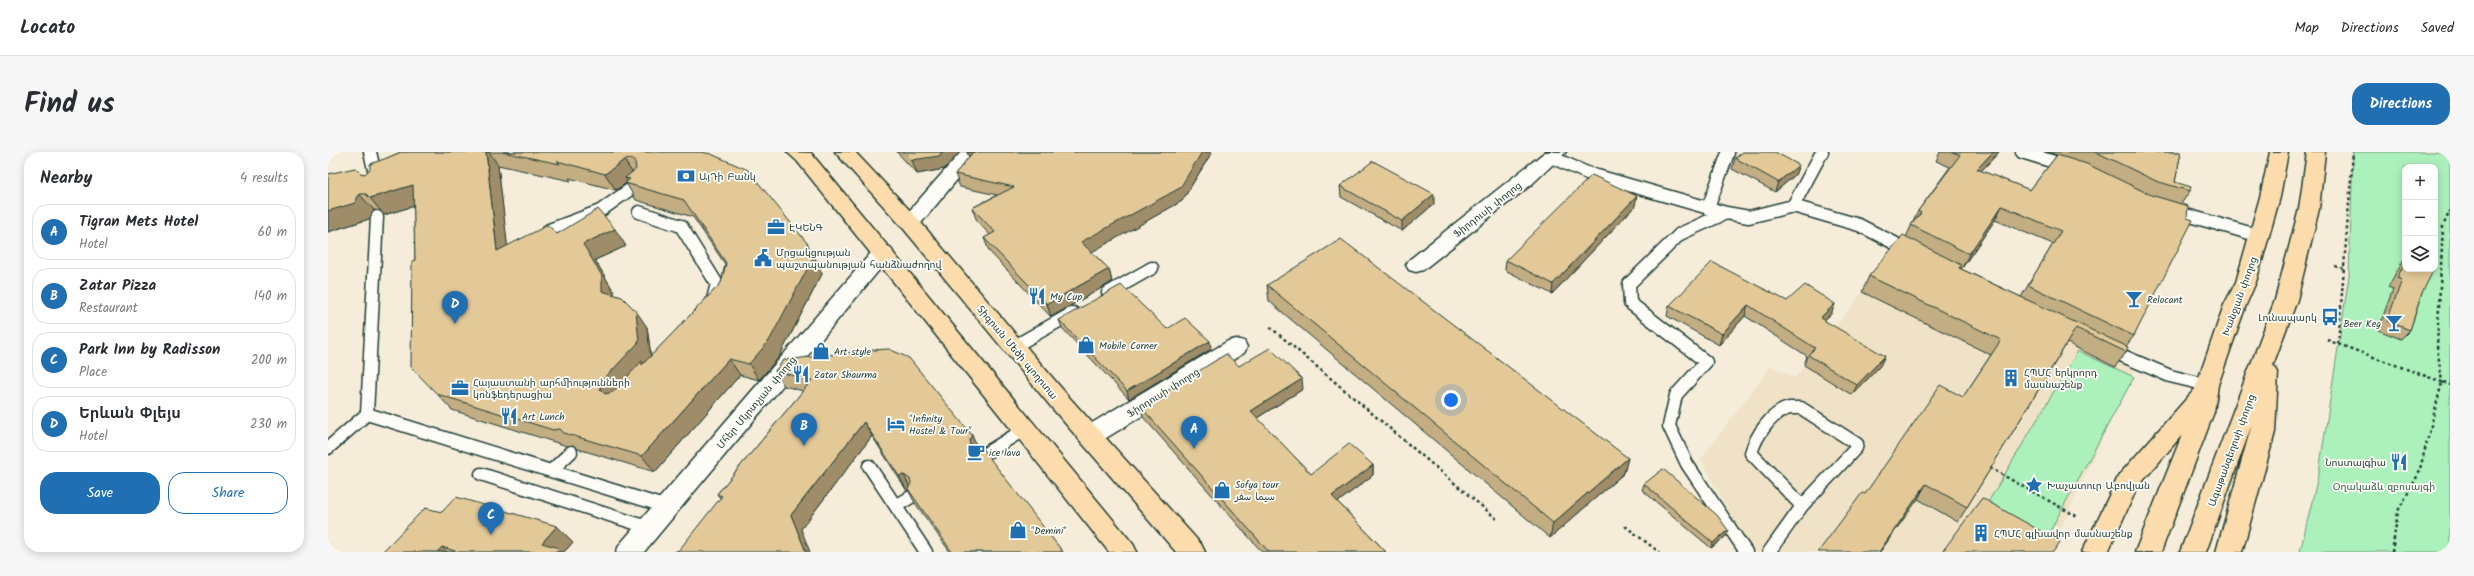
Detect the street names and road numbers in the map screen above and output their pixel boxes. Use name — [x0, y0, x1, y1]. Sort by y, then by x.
street label: Ֆիրդուսի փողոց — [1450, 178, 1525, 242]
street label: Խանջյան փողոց — [2218, 254, 2262, 338]
street label: Տիգրան Մեծի պողոտա — [973, 302, 1061, 403]
street label: Մհեր Մկրտչյան փողոց — [713, 353, 801, 453]
street label: Ֆիրդուսի փողոց — [1124, 364, 1203, 422]
street label: Ագաթանգեղոսի փողոց — [2204, 392, 2260, 509]

